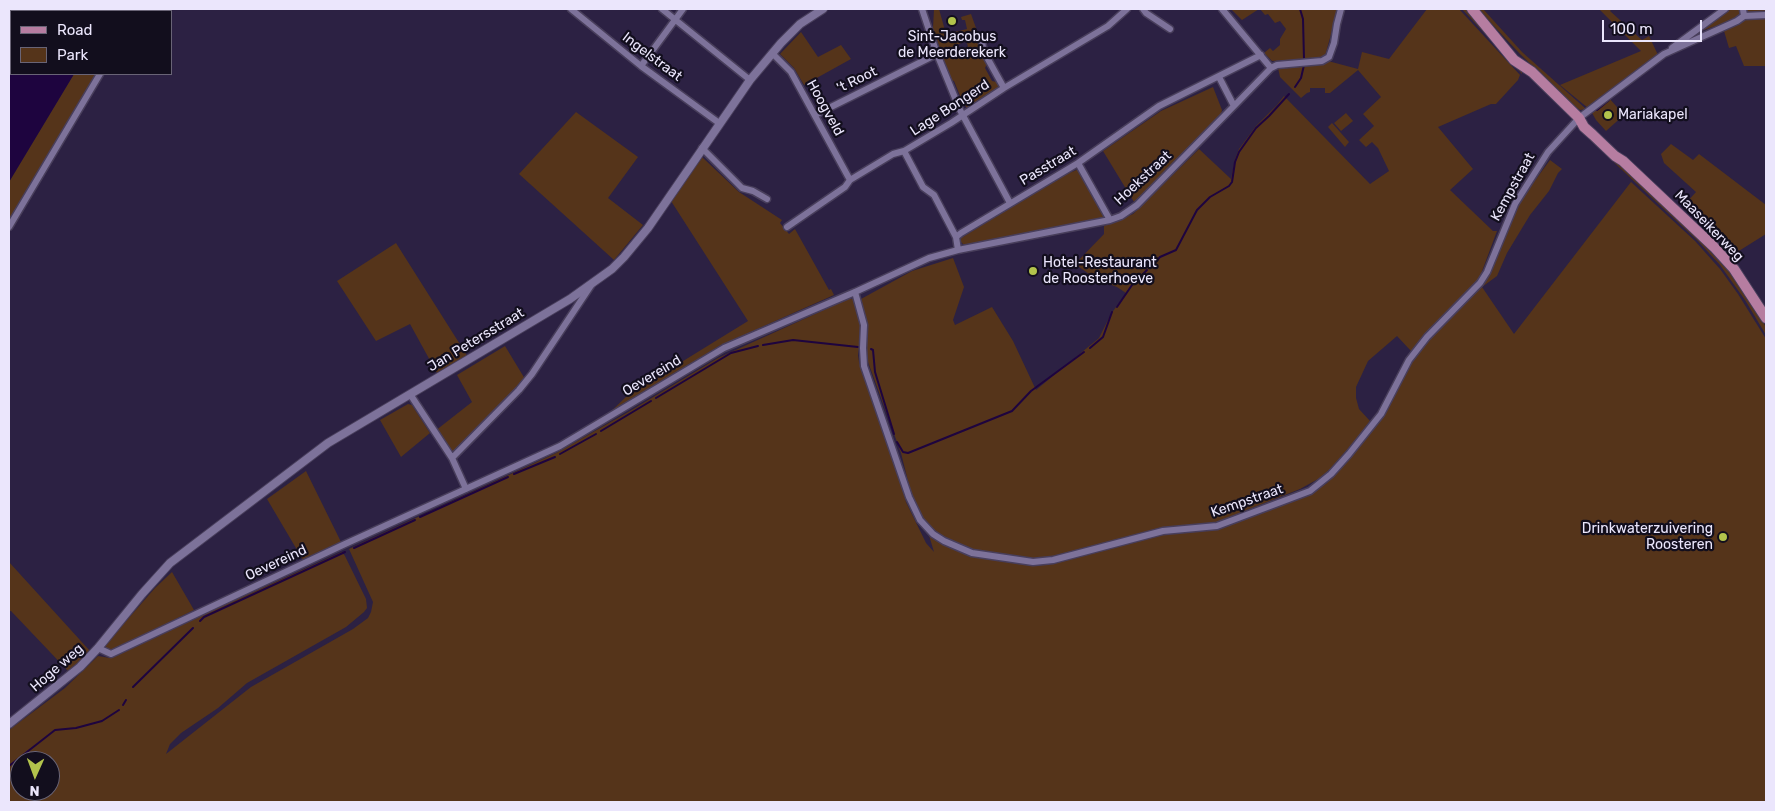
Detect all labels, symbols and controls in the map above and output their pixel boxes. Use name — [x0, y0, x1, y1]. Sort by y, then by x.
legend — [10, 10, 172, 75]
scale bar — [1605, 10, 1705, 42]
marker: Sint-Jacobus de Meerderekerk — [946, 15, 958, 27]
text: 100 m — [1610, 20, 1652, 38]
text: Road — [57, 21, 93, 39]
street label: Ingelstraat — [619, 29, 685, 85]
place label: Sint-Jacobus de Meerderekerk — [898, 29, 1006, 62]
text: Park — [57, 46, 88, 64]
street label: 't Root — [834, 63, 880, 97]
street label: Lage Bongerd — [907, 76, 993, 140]
street label: Hoogveld — [803, 77, 847, 139]
place label: Mariakapel — [1618, 107, 1688, 123]
marker: Mariakapel — [1602, 109, 1614, 121]
street label: Passtraat — [1017, 143, 1079, 189]
street label: Hoekstraat — [1111, 147, 1175, 209]
street label: Kempstraat — [1487, 150, 1539, 224]
street label: Maaseikerweg — [1671, 187, 1747, 265]
place label: Hotel-Restaurant de Roosterhoeve — [1043, 255, 1157, 288]
marker: Hotel-Restaurant de Roosterhoeve — [1027, 265, 1039, 277]
street label: Jan Petersstraat — [425, 305, 527, 375]
street label: Oevereind — [620, 352, 684, 400]
street label: Kempstraat — [1209, 481, 1285, 521]
place label: Drinkwaterzuivering Roosteren — [1582, 521, 1713, 554]
marker: Drinkwaterzuivering Roosteren — [1717, 531, 1729, 543]
street label: Oevereind — [243, 542, 309, 584]
street label: Hoge weg — [27, 640, 87, 696]
north arrow — [10, 751, 60, 801]
text: N — [29, 782, 40, 799]

